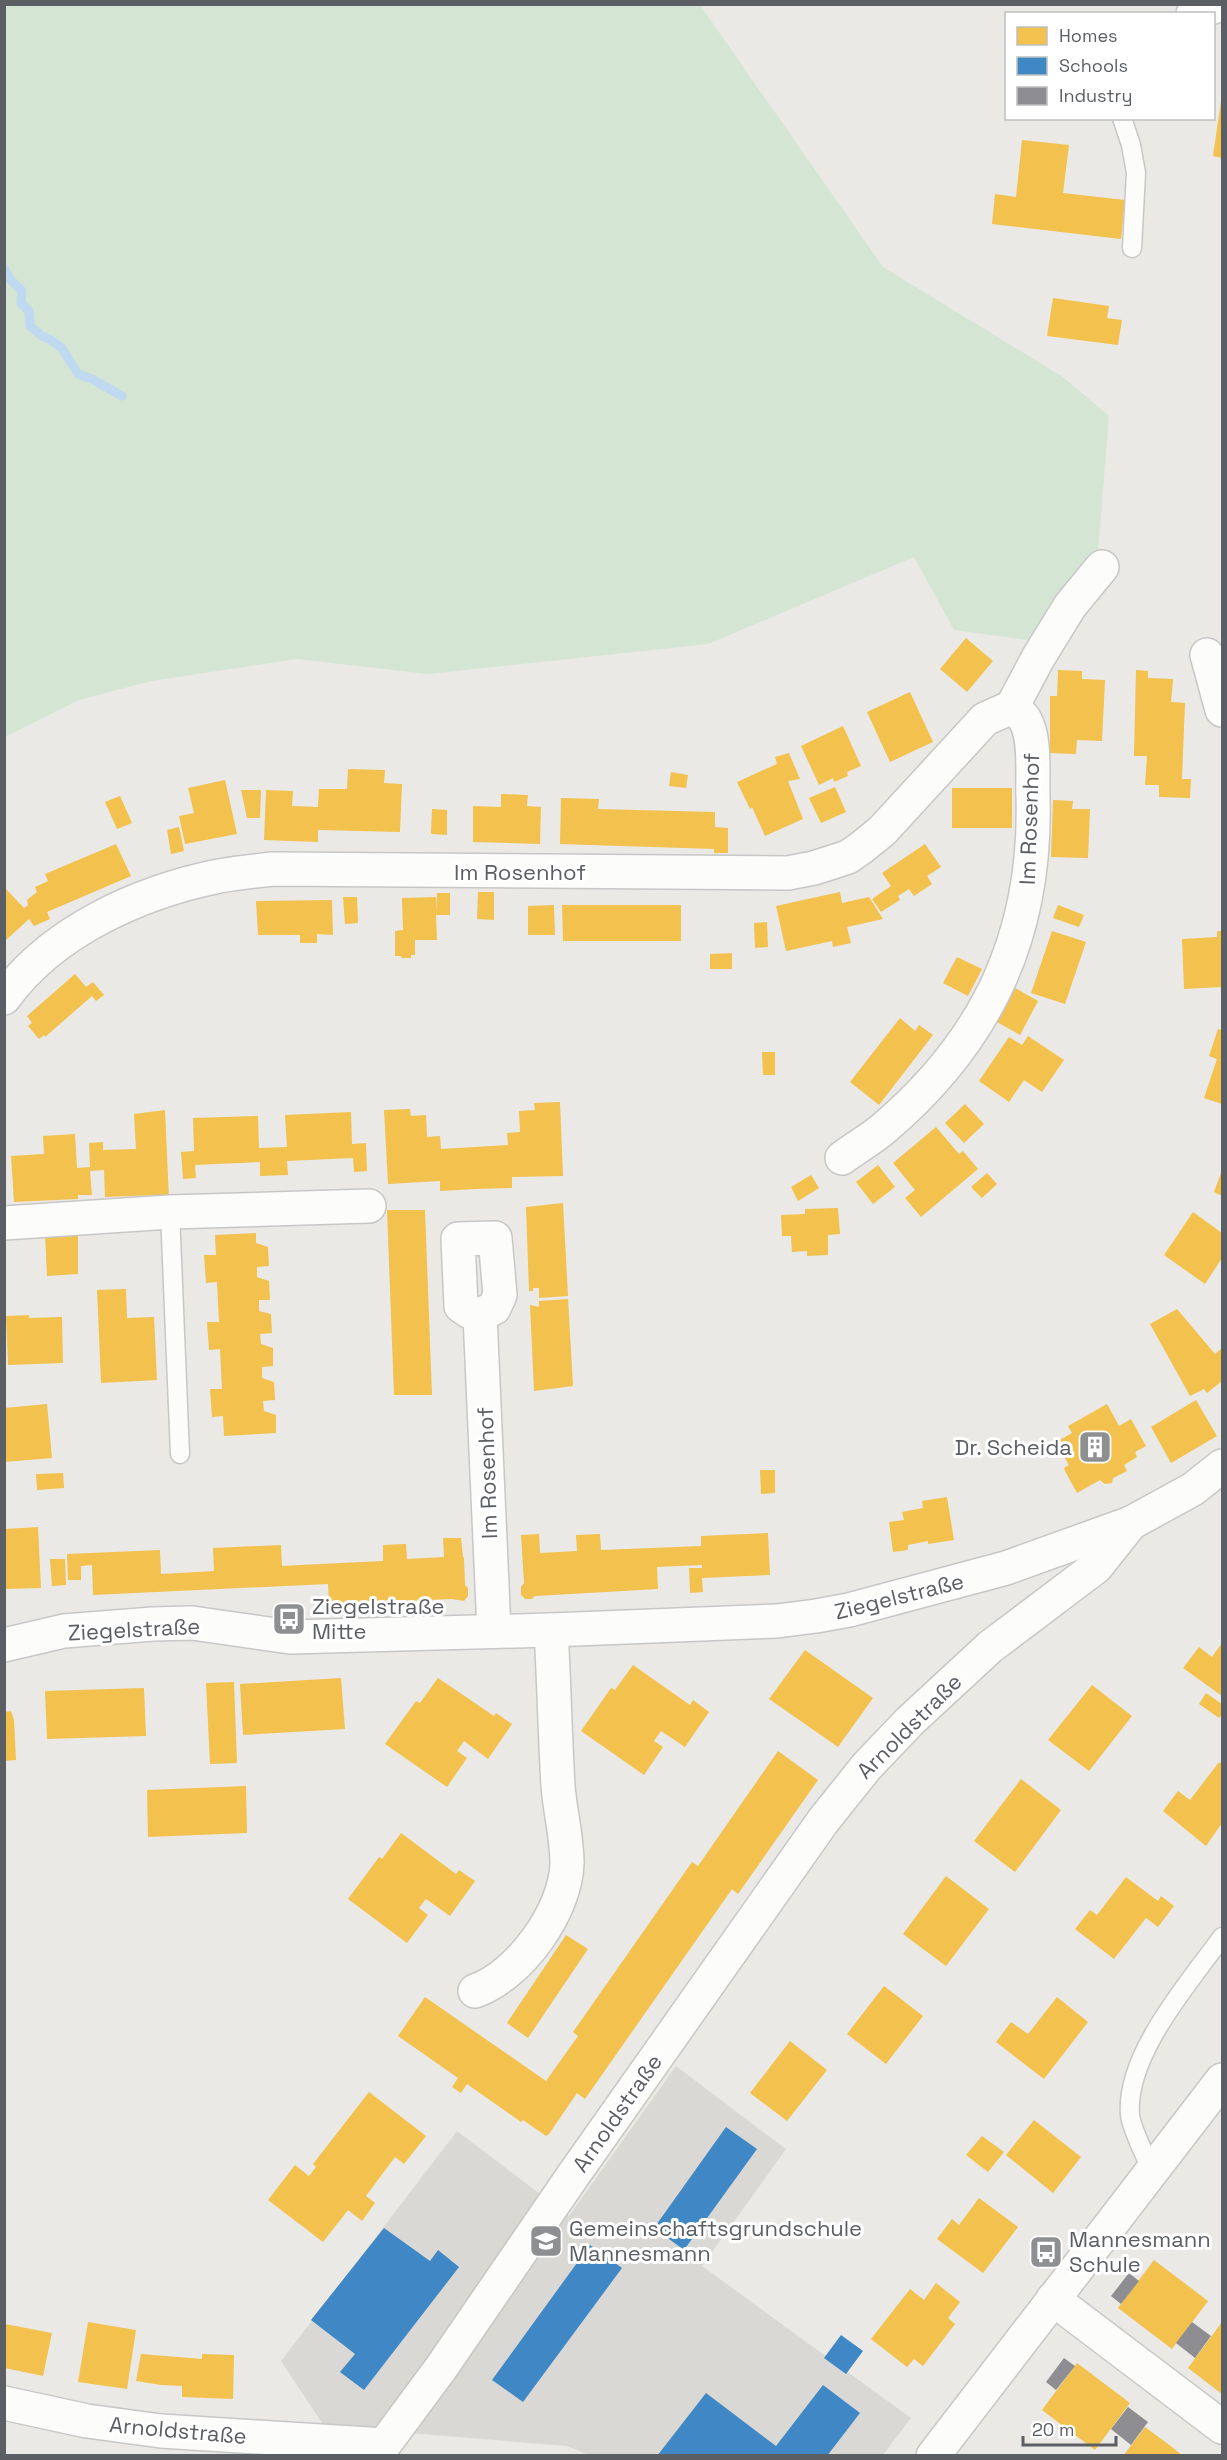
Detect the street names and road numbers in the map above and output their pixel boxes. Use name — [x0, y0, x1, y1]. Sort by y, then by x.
street label: Im Rosenhof — [1013, 752, 1045, 885]
street label: Im Rosenhof — [454, 858, 586, 886]
street label: Im Rosenhof — [471, 1406, 503, 1539]
street label: Ziegelstraße — [831, 1566, 967, 1626]
street label: Ziegelstraße — [67, 1612, 201, 1646]
street label: Arnoldstraße — [850, 1667, 968, 1785]
street label: Arnoldstraße — [566, 2049, 668, 2177]
street label: Arnoldstraße — [108, 2410, 248, 2450]

